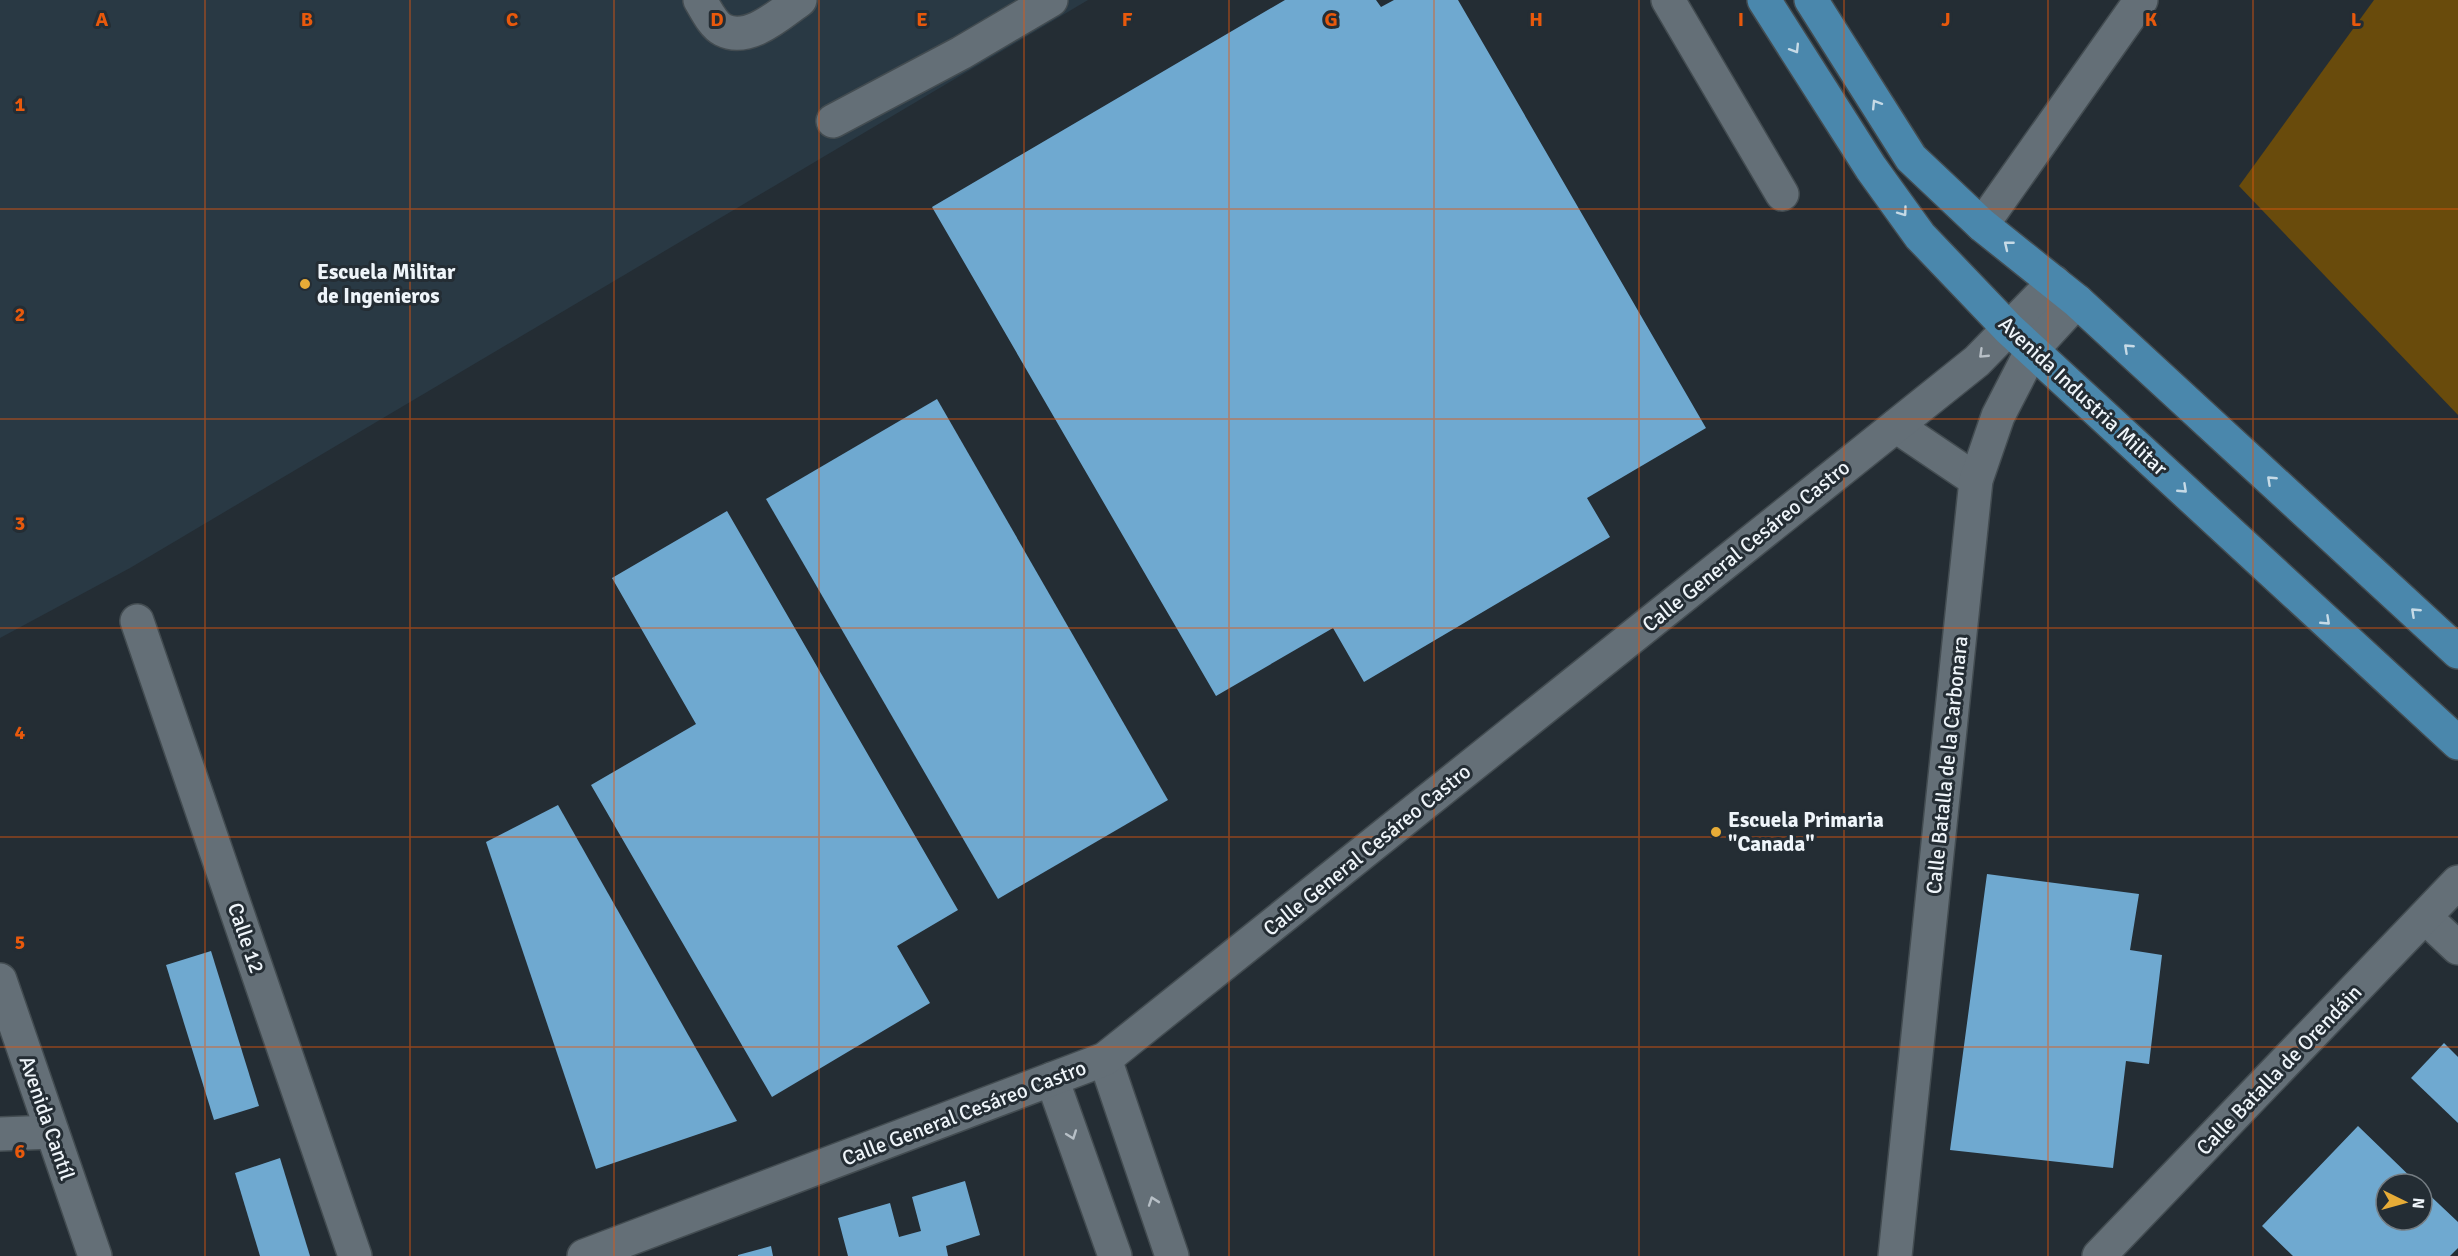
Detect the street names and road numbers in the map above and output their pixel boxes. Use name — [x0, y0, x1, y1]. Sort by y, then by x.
street label: Avenida Industria Militar — [1993, 311, 2173, 481]
street label: Calle General Cesáreo Castro — [1637, 454, 1855, 638]
street label: Calle Batalla de la Carbonara — [1920, 635, 1974, 895]
street label: Calle General Cesáreo Castro — [1258, 758, 1476, 942]
street label: Calle 12 — [222, 899, 270, 977]
street label: Calle Batalla de Orendáin — [2191, 979, 2367, 1161]
street label: Avenida Cantíl — [14, 1052, 80, 1184]
street label: Calle General Cesáreo Castro — [838, 1054, 1090, 1172]

